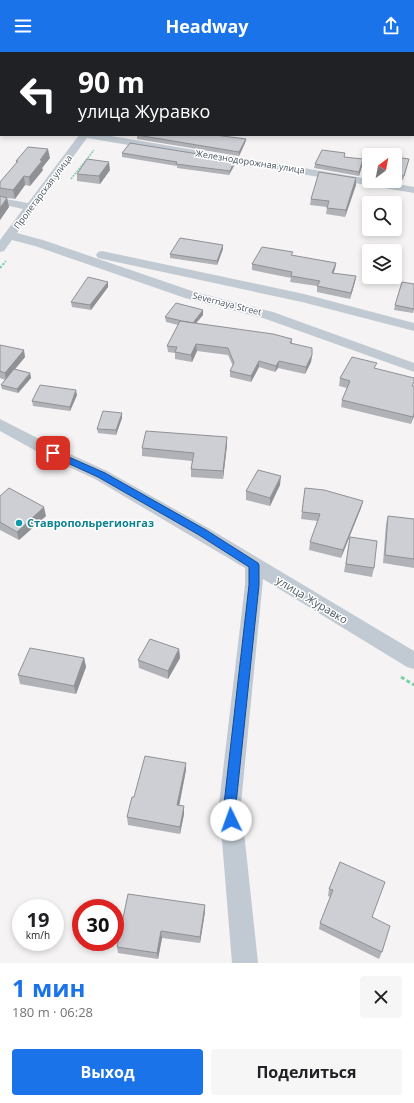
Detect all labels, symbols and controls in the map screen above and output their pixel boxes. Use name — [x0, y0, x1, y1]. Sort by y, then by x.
text: Headway — [165, 14, 249, 38]
icon: menu — [12, 15, 34, 37]
icon: share — [380, 15, 402, 37]
text: 90 m — [78, 63, 145, 101]
icon: left — [12, 68, 64, 120]
text: улица Журавко — [78, 99, 210, 123]
street label: Железнодорожная улица — [195, 146, 306, 177]
north arrow — [362, 148, 402, 188]
map controls — [362, 148, 402, 284]
street label: Пролетарская улица — [10, 152, 75, 231]
button: search — [362, 196, 402, 236]
button: layers — [362, 244, 402, 284]
street label: Severnaya Street — [191, 289, 263, 318]
pin — [36, 436, 70, 470]
icon: arrive — [42, 442, 64, 464]
place label: Ставропольрегионгаз — [27, 515, 154, 530]
marker: Ставропольрегионгаз — [14, 518, 24, 528]
street label: улица Журавко — [274, 572, 351, 627]
position arrow — [210, 799, 252, 841]
speed limit sign: 30 — [72, 899, 124, 951]
text: 19 — [27, 906, 49, 933]
text: km/h — [26, 928, 50, 942]
text: 1 мин — [12, 971, 85, 1004]
button: close — [360, 976, 402, 1018]
text: 180 m · 06:28 — [12, 1003, 93, 1021]
button: Выход — [12, 1049, 203, 1095]
button: Поделиться — [211, 1049, 402, 1095]

